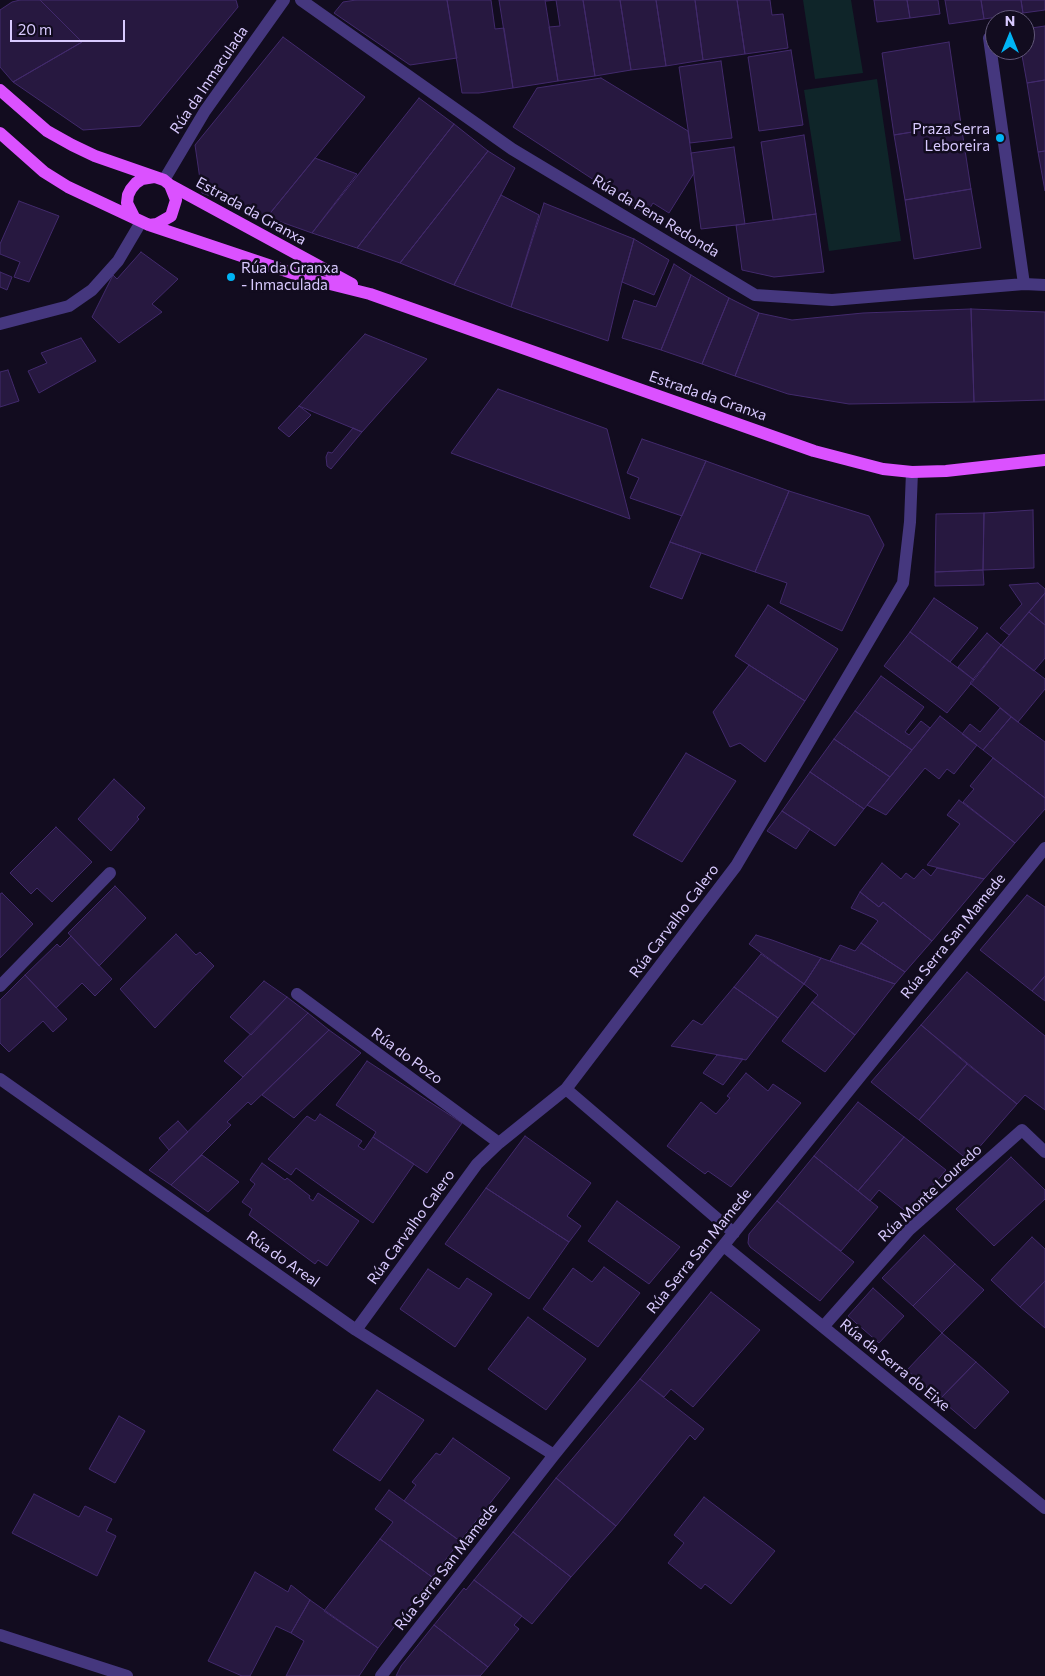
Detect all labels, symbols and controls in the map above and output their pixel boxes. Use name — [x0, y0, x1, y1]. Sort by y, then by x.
scale bar — [12, 10, 128, 42]
north arrow — [985, 10, 1035, 60]
text: N — [1005, 12, 1015, 29]
text: 20 m — [18, 20, 52, 38]
street label: Rúa da Inmaculada — [166, 23, 252, 137]
place label: Praza Serra Leboreira — [912, 120, 990, 155]
marker: Praza Serra Leboreira — [994, 132, 1006, 144]
street label: Rúa da Pena Redonda — [589, 171, 723, 261]
street label: Estrada da Granxa — [193, 173, 309, 249]
place label: Rúa da Granxa - Inmaculada — [241, 259, 339, 294]
marker: Rúa da Granxa - Inmaculada — [225, 271, 237, 283]
street label: Estrada da Granxa — [647, 367, 769, 425]
street label: Rúa Carvalho Calero — [625, 861, 723, 981]
street label: Rúa Serra San Mamede — [897, 870, 1009, 1002]
street label: Rúa do Pozo — [368, 1024, 446, 1088]
street label: Rúa Monte Louredo — [875, 1140, 985, 1246]
street label: Rúa Carvalho Calero — [363, 1166, 459, 1288]
street label: Rúa Serra San Mamede — [643, 1185, 755, 1317]
street label: Rúa do Areal — [243, 1227, 323, 1291]
street label: Rúa da Serra do Eixe — [836, 1315, 954, 1415]
street label: Rúa Serra San Mamede — [391, 1500, 501, 1634]

